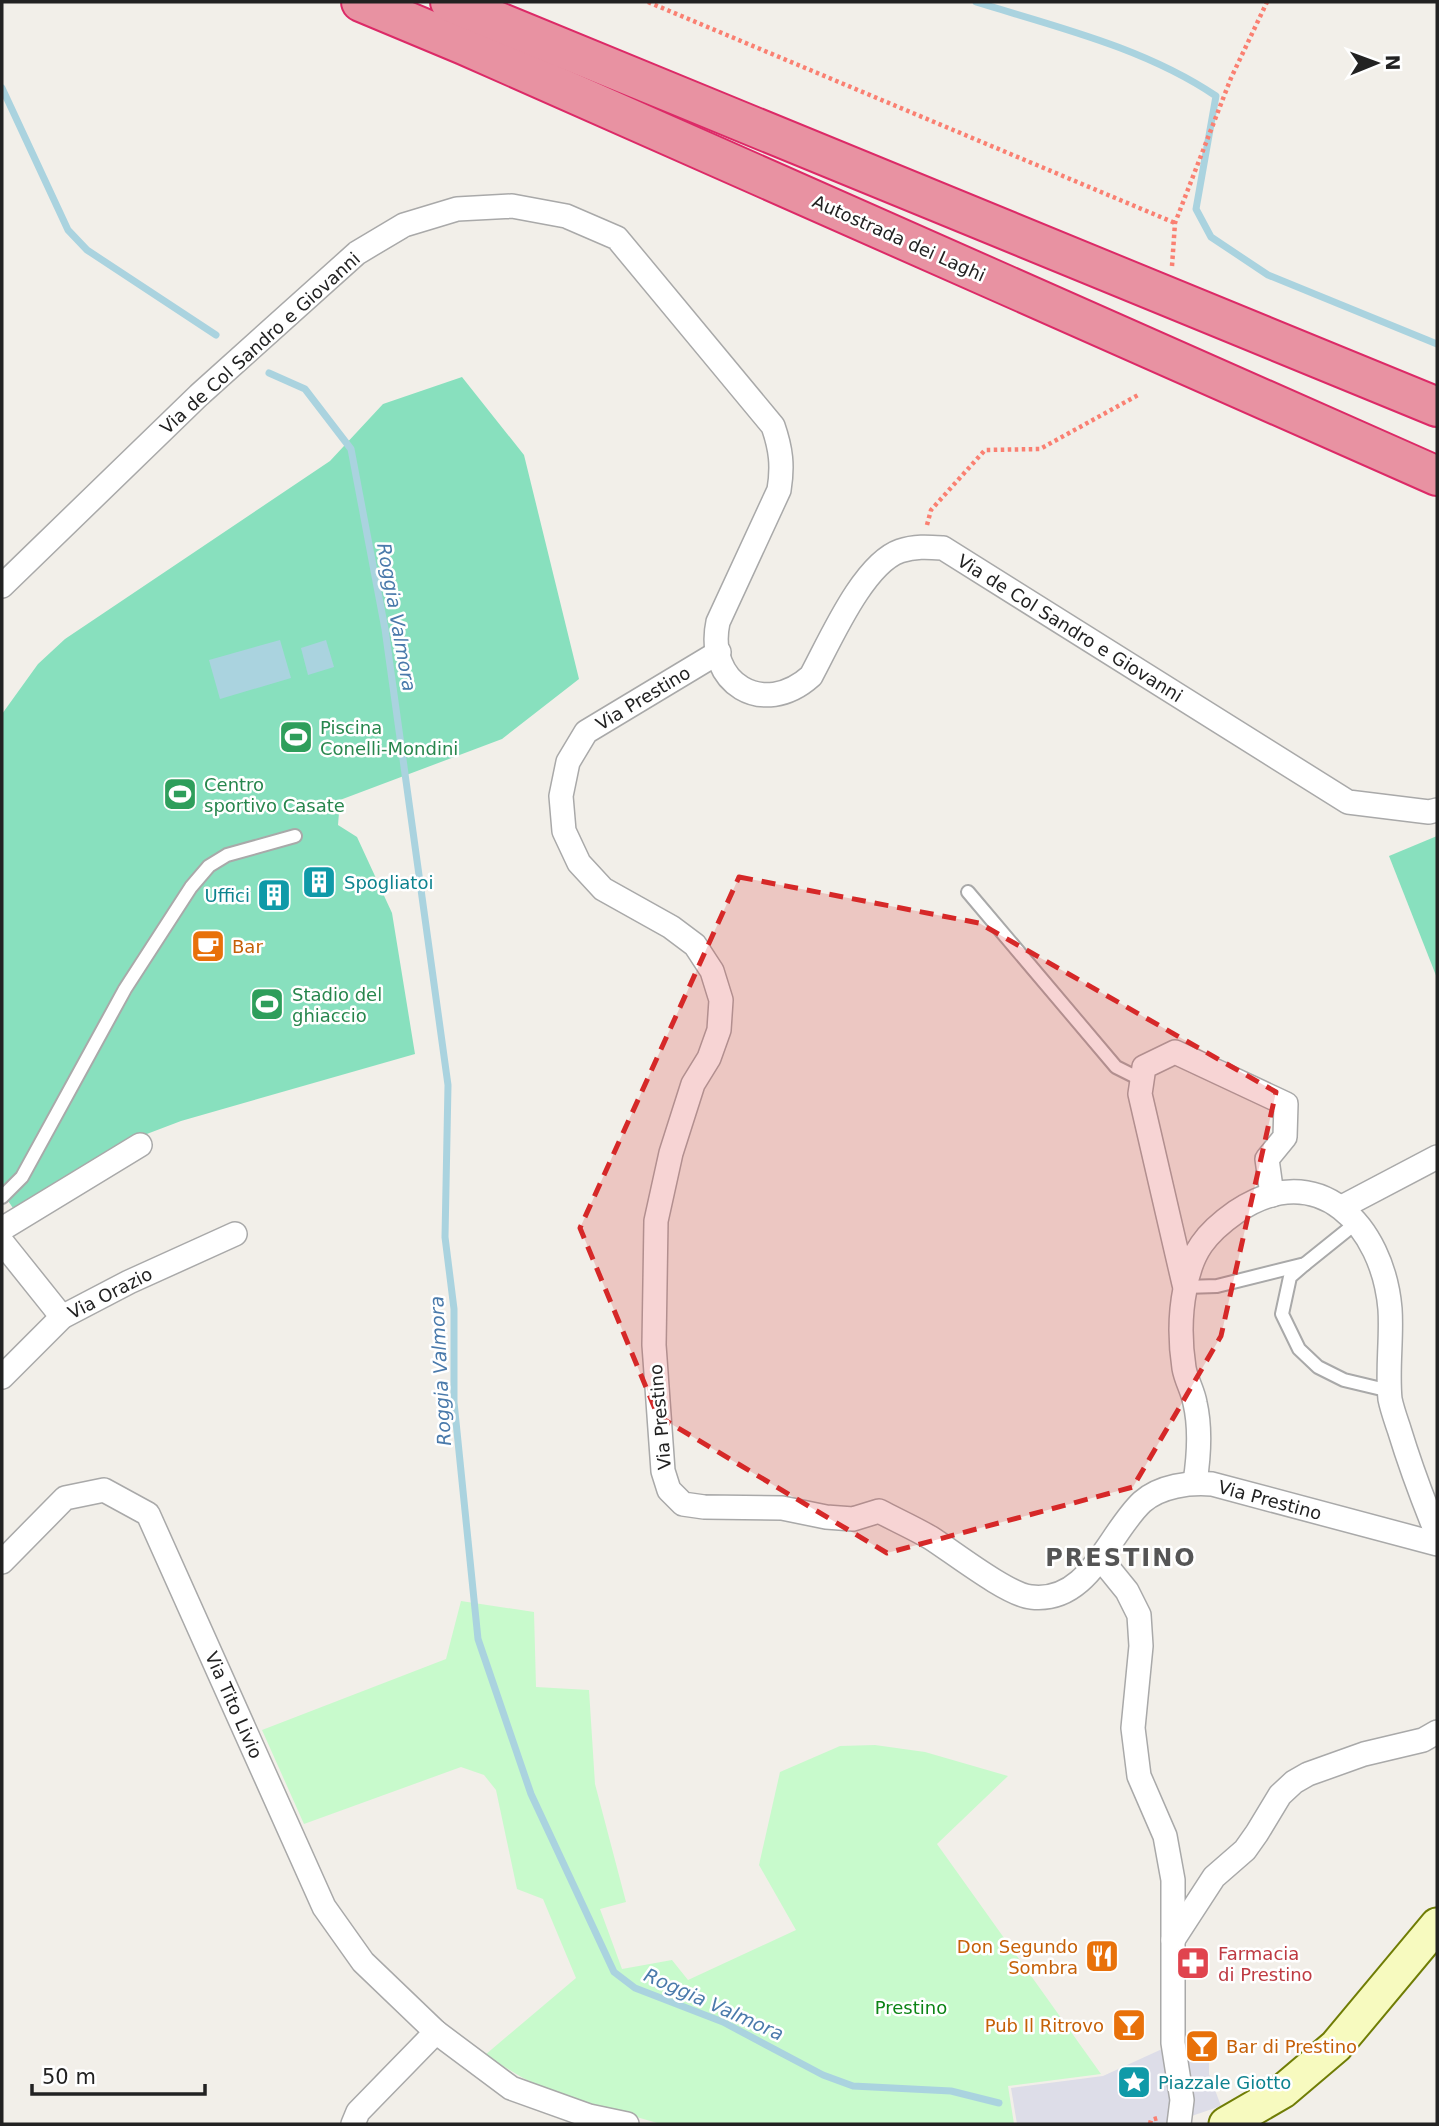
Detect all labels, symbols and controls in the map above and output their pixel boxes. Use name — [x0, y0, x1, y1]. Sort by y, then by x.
north arrow — [1341, 28, 1411, 98]
text: N — [1382, 55, 1404, 71]
street label: Autostrada dei Laghi — [809, 190, 989, 286]
street label: Via de Col Sandro e Giovanni — [156, 248, 364, 438]
water label: Roggia Valmora — [373, 541, 421, 693]
street label: Via de Col Sandro e Giovanni — [954, 550, 1186, 706]
street label: Via Prestino — [592, 662, 694, 734]
place label: Piscina Conelli-Mondini — [320, 717, 458, 759]
sports icon: Piscina Conelli-Mondini — [277, 718, 315, 756]
place label: Centro sportivo Casate — [204, 774, 345, 816]
sports icon: Centro sportivo Casate — [161, 775, 199, 813]
building icon: Spogliatoi — [300, 863, 338, 901]
place label: Spogliatoi — [344, 872, 433, 893]
building icon: Uffici — [255, 876, 293, 914]
place label: Uffici — [205, 885, 250, 906]
cafe icon: Bar — [189, 927, 227, 965]
place label: Bar — [232, 936, 263, 957]
place label: Stadio del ghiaccio — [292, 984, 382, 1026]
sports icon: Stadio del ghiaccio — [248, 985, 286, 1023]
street label: Via Orazio — [64, 1263, 156, 1323]
water label: Roggia Valmora — [425, 1295, 455, 1447]
street label: Via Prestino — [645, 1363, 675, 1471]
street label: Via Prestino — [1216, 1476, 1324, 1524]
district label: PRESTINO — [1045, 1544, 1197, 1572]
street label: Via Tito Livio — [201, 1648, 267, 1762]
place label: Don Segundo Sombra — [957, 1936, 1078, 1978]
restaurant icon: Don Segundo Sombra — [1083, 1937, 1121, 1975]
place label: Farmacia di Prestino — [1218, 1943, 1313, 1985]
pharmacy icon: Farmacia di Prestino — [1174, 1944, 1212, 1982]
water label: Roggia Valmora — [641, 1963, 787, 2045]
park label: Prestino — [875, 1997, 947, 2018]
bar icon: Pub Il Ritrovo — [1110, 2006, 1148, 2044]
place label: Pub Il Ritrovo — [985, 2015, 1104, 2036]
bar icon: Bar di Prestino — [1183, 2027, 1221, 2065]
place label: Bar di Prestino — [1226, 2036, 1357, 2057]
scale bar — [32, 2052, 205, 2096]
place icon: Piazzale Giotto — [1115, 2063, 1153, 2101]
text: 50 m — [42, 2065, 96, 2089]
place label: Piazzale Giotto — [1158, 2072, 1291, 2093]

